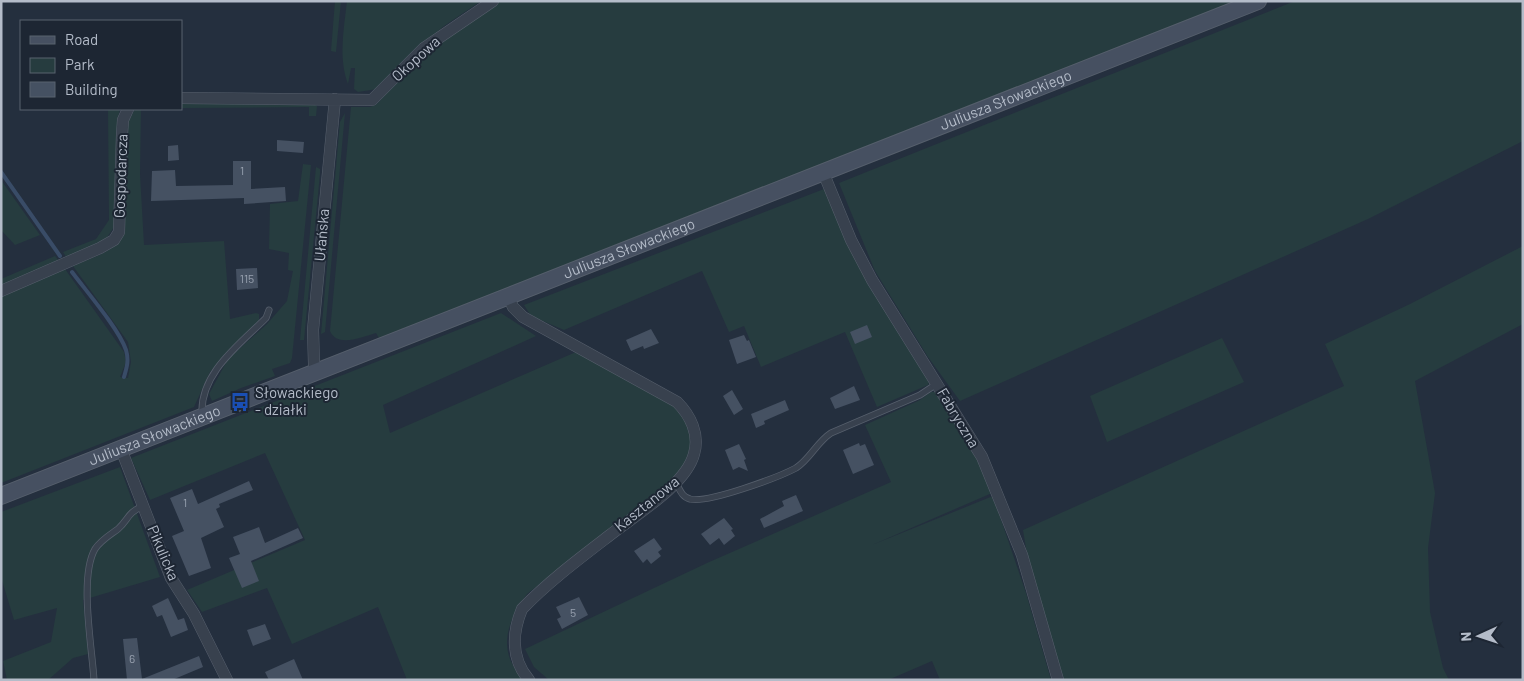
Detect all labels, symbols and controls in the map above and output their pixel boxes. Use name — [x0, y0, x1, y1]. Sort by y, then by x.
legend — [20, 20, 182, 110]
text: Road — [65, 30, 98, 48]
street label: Okopowa — [387, 32, 443, 85]
text: Park — [65, 55, 95, 73]
street label: Juliusza Słowackiego — [937, 65, 1074, 133]
text: Building — [65, 80, 118, 98]
street label: Gospodarcza — [110, 133, 130, 218]
house number: 1 — [240, 163, 244, 177]
street label: Ułańska — [310, 208, 332, 262]
street label: Juliusza Słowackiego — [560, 214, 697, 282]
house number: 115 — [240, 271, 254, 285]
place label: Słowackiego - działki — [255, 383, 338, 418]
street label: Fabryczna — [934, 384, 984, 451]
bus stop icon: Słowackiego - działki — [229, 391, 251, 413]
street label: Juliusza Słowackiego — [86, 401, 223, 469]
street label: Kasztanowa — [610, 472, 682, 535]
house number: 1 — [183, 495, 187, 509]
street label: Pikulicka — [144, 522, 184, 583]
house number: 5 — [570, 605, 576, 619]
north arrow — [1454, 611, 1504, 661]
text: N — [1457, 632, 1474, 642]
house number: 6 — [129, 651, 135, 665]

